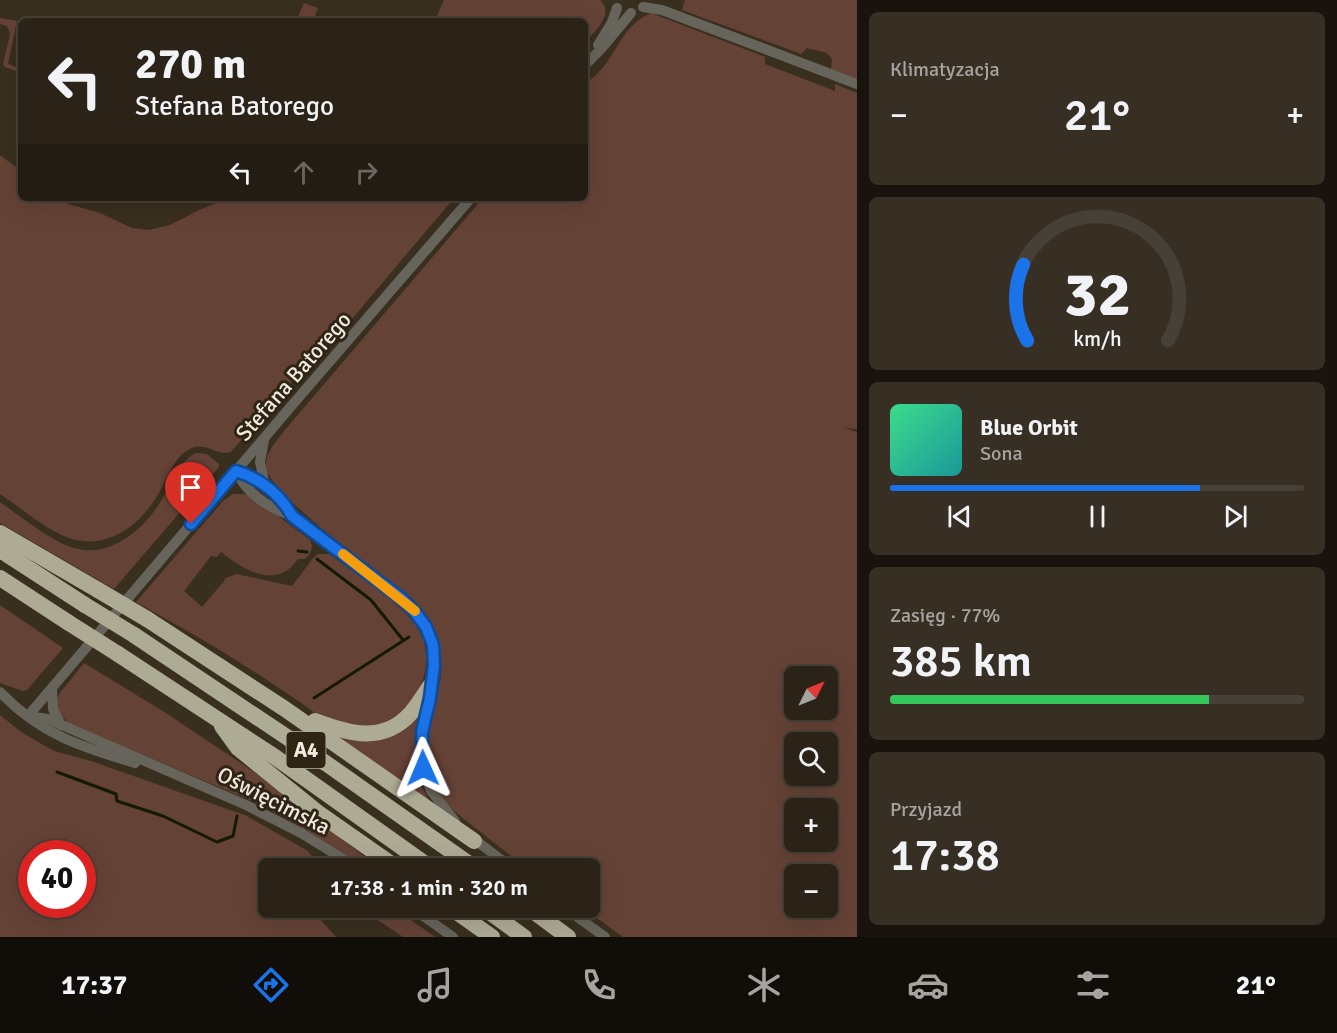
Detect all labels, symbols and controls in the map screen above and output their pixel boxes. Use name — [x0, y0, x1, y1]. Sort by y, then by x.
text: 270 m — [135, 39, 246, 90]
icon: left — [36, 42, 114, 120]
text: Klimatyzacja — [890, 57, 1000, 82]
text: 21° — [1064, 88, 1130, 143]
text: Stefana Batorego — [135, 90, 334, 123]
text: − — [890, 95, 908, 136]
text: + — [1286, 95, 1304, 136]
icon: left — [224, 156, 257, 189]
icon: ahead — [287, 156, 320, 189]
icon: right — [350, 156, 383, 189]
text: 32 — [1063, 256, 1131, 333]
street label: Stefana Batorego — [230, 306, 357, 446]
text: km/h — [1073, 326, 1121, 352]
text: Blue Orbit — [980, 414, 1078, 441]
text: Sona — [980, 441, 1023, 466]
pin — [165, 462, 216, 524]
icon: arrive — [174, 471, 207, 504]
icon: previous — [943, 500, 976, 533]
icon: pause — [1081, 500, 1114, 533]
icon: next — [1219, 500, 1252, 533]
text: Zasięg · 77% — [890, 603, 1000, 628]
text: 385 km — [890, 634, 1032, 689]
north arrow — [784, 666, 838, 720]
map controls — [784, 666, 838, 918]
road number: A4 — [286, 732, 326, 768]
button: search — [784, 732, 838, 786]
position arrow — [391, 736, 455, 800]
street label: Oświęcimska — [213, 760, 335, 840]
text: Przyjazd — [890, 797, 962, 822]
button: + — [784, 798, 838, 852]
text: 17:38 — [890, 828, 1000, 883]
speed limit sign: 40 — [18, 840, 96, 918]
button: − — [784, 864, 838, 918]
text: 17:38 · 1 min · 320 m — [330, 874, 528, 901]
icon: directions — [250, 964, 292, 1006]
icon: music — [414, 964, 456, 1006]
icon: phone — [578, 964, 620, 1006]
icon: climate — [743, 964, 785, 1006]
icon: car — [907, 964, 949, 1006]
icon: filters — [1072, 964, 1114, 1006]
text: 17:37 — [61, 969, 127, 1002]
text: 21° — [1236, 969, 1276, 1002]

